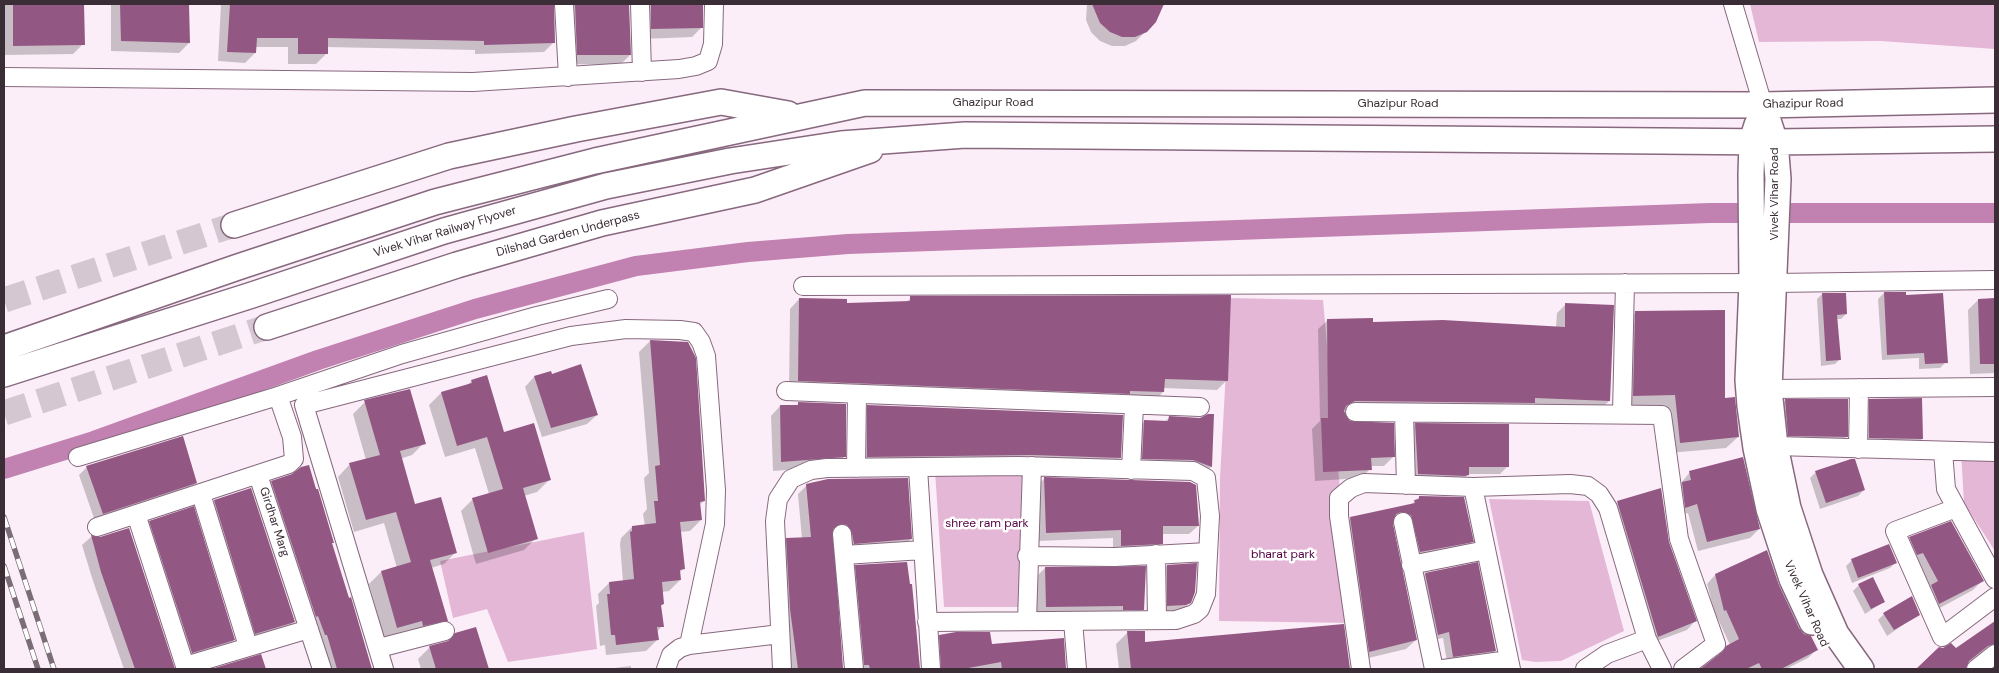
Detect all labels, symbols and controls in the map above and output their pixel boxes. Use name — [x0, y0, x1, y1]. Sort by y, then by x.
street label: Ghazipur Road — [953, 96, 1033, 110]
street label: Ghazipur Road — [1762, 96, 1844, 112]
street label: Ghazipur Road — [1358, 97, 1438, 111]
street label: Vivek Vihar Road — [1768, 148, 1782, 240]
street label: Vivek Vihar Railway Flyover — [372, 203, 518, 261]
street label: Dilshad Garden Underpass — [495, 208, 641, 260]
street label: Girdhar Marg — [256, 485, 292, 559]
park label: shree ram park — [945, 517, 1029, 531]
park label: bharat park — [1251, 548, 1315, 562]
street label: Vivek Vihar Road — [1781, 559, 1831, 649]

